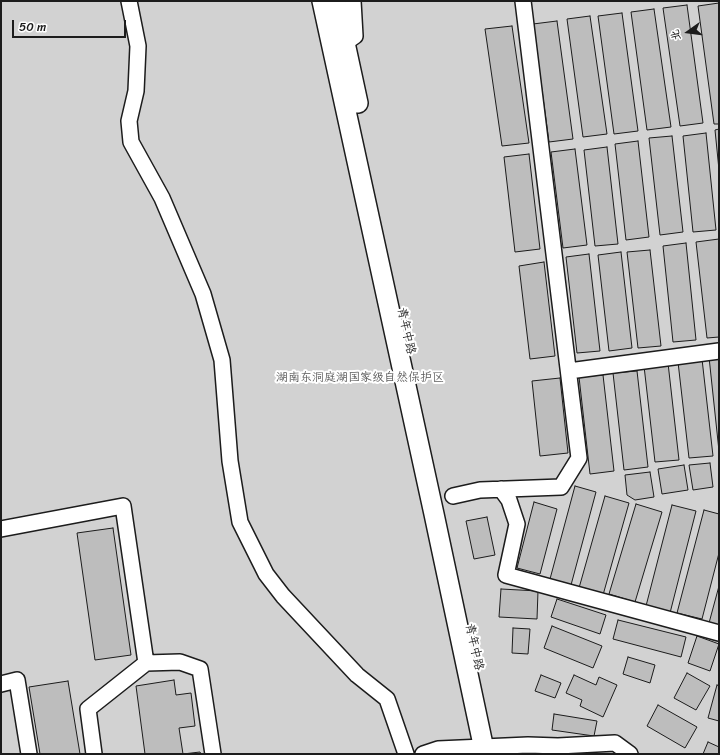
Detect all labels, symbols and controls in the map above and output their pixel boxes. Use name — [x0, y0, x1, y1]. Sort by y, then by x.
scale bar — [14, 12, 128, 38]
north arrow — [668, 12, 708, 52]
text: 50 m — [19, 16, 46, 38]
text: 北 — [665, 27, 686, 43]
street label: 青年中路 — [394, 306, 418, 356]
park label: 湖南东洞庭湖国家级自然保护区 — [276, 371, 444, 385]
street label: 青年中路 — [462, 622, 486, 672]

